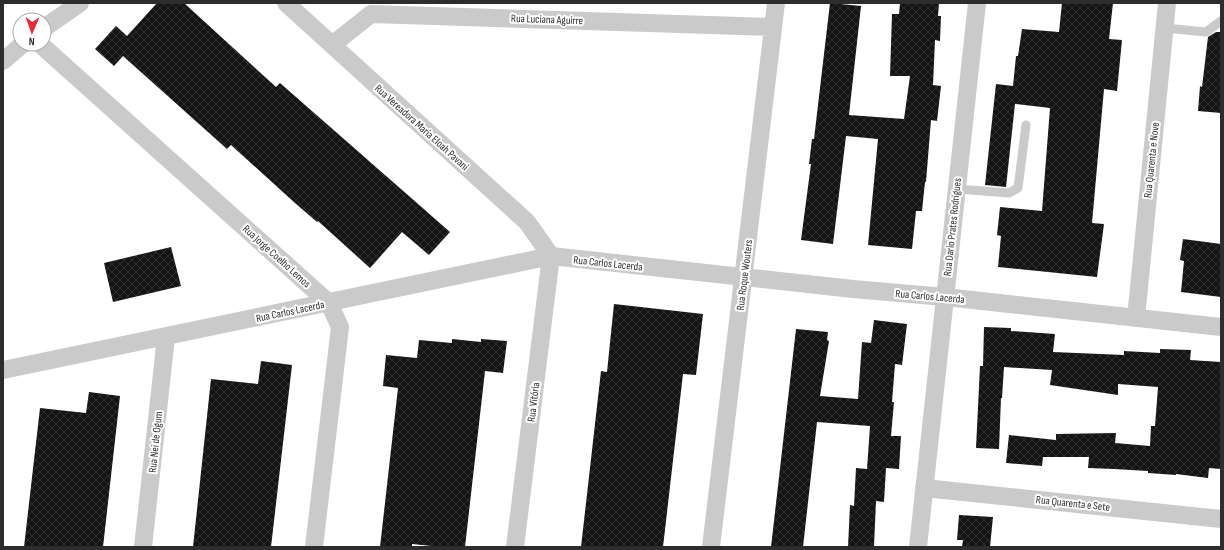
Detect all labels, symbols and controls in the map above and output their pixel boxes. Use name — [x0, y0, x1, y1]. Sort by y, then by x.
north arrow — [12, 12, 52, 52]
street label: Rua Luciana Aguirre — [511, 12, 583, 27]
text: N — [28, 35, 35, 48]
street label: Rua Vereadora Maria Eloah Pavani — [372, 82, 471, 173]
street label: Rua Quarenta e Nove — [1141, 121, 1162, 199]
street label: Rua Dario Prates Rodrigues — [941, 177, 964, 277]
street label: Rua Jorge Coelho Lemos — [240, 222, 313, 290]
street label: Rua Roque Wouters — [734, 239, 755, 311]
street label: Rua Carlos Lacerda — [573, 253, 643, 274]
street label: Rua Carlos Lacerda — [895, 287, 965, 306]
street label: Rua Carlos Lacerda — [255, 298, 325, 325]
street label: Rua Vitória — [525, 381, 542, 423]
street label: Rua Nei de Ogum — [146, 411, 165, 473]
street label: Rua Quarenta e Sete — [1035, 493, 1111, 514]

